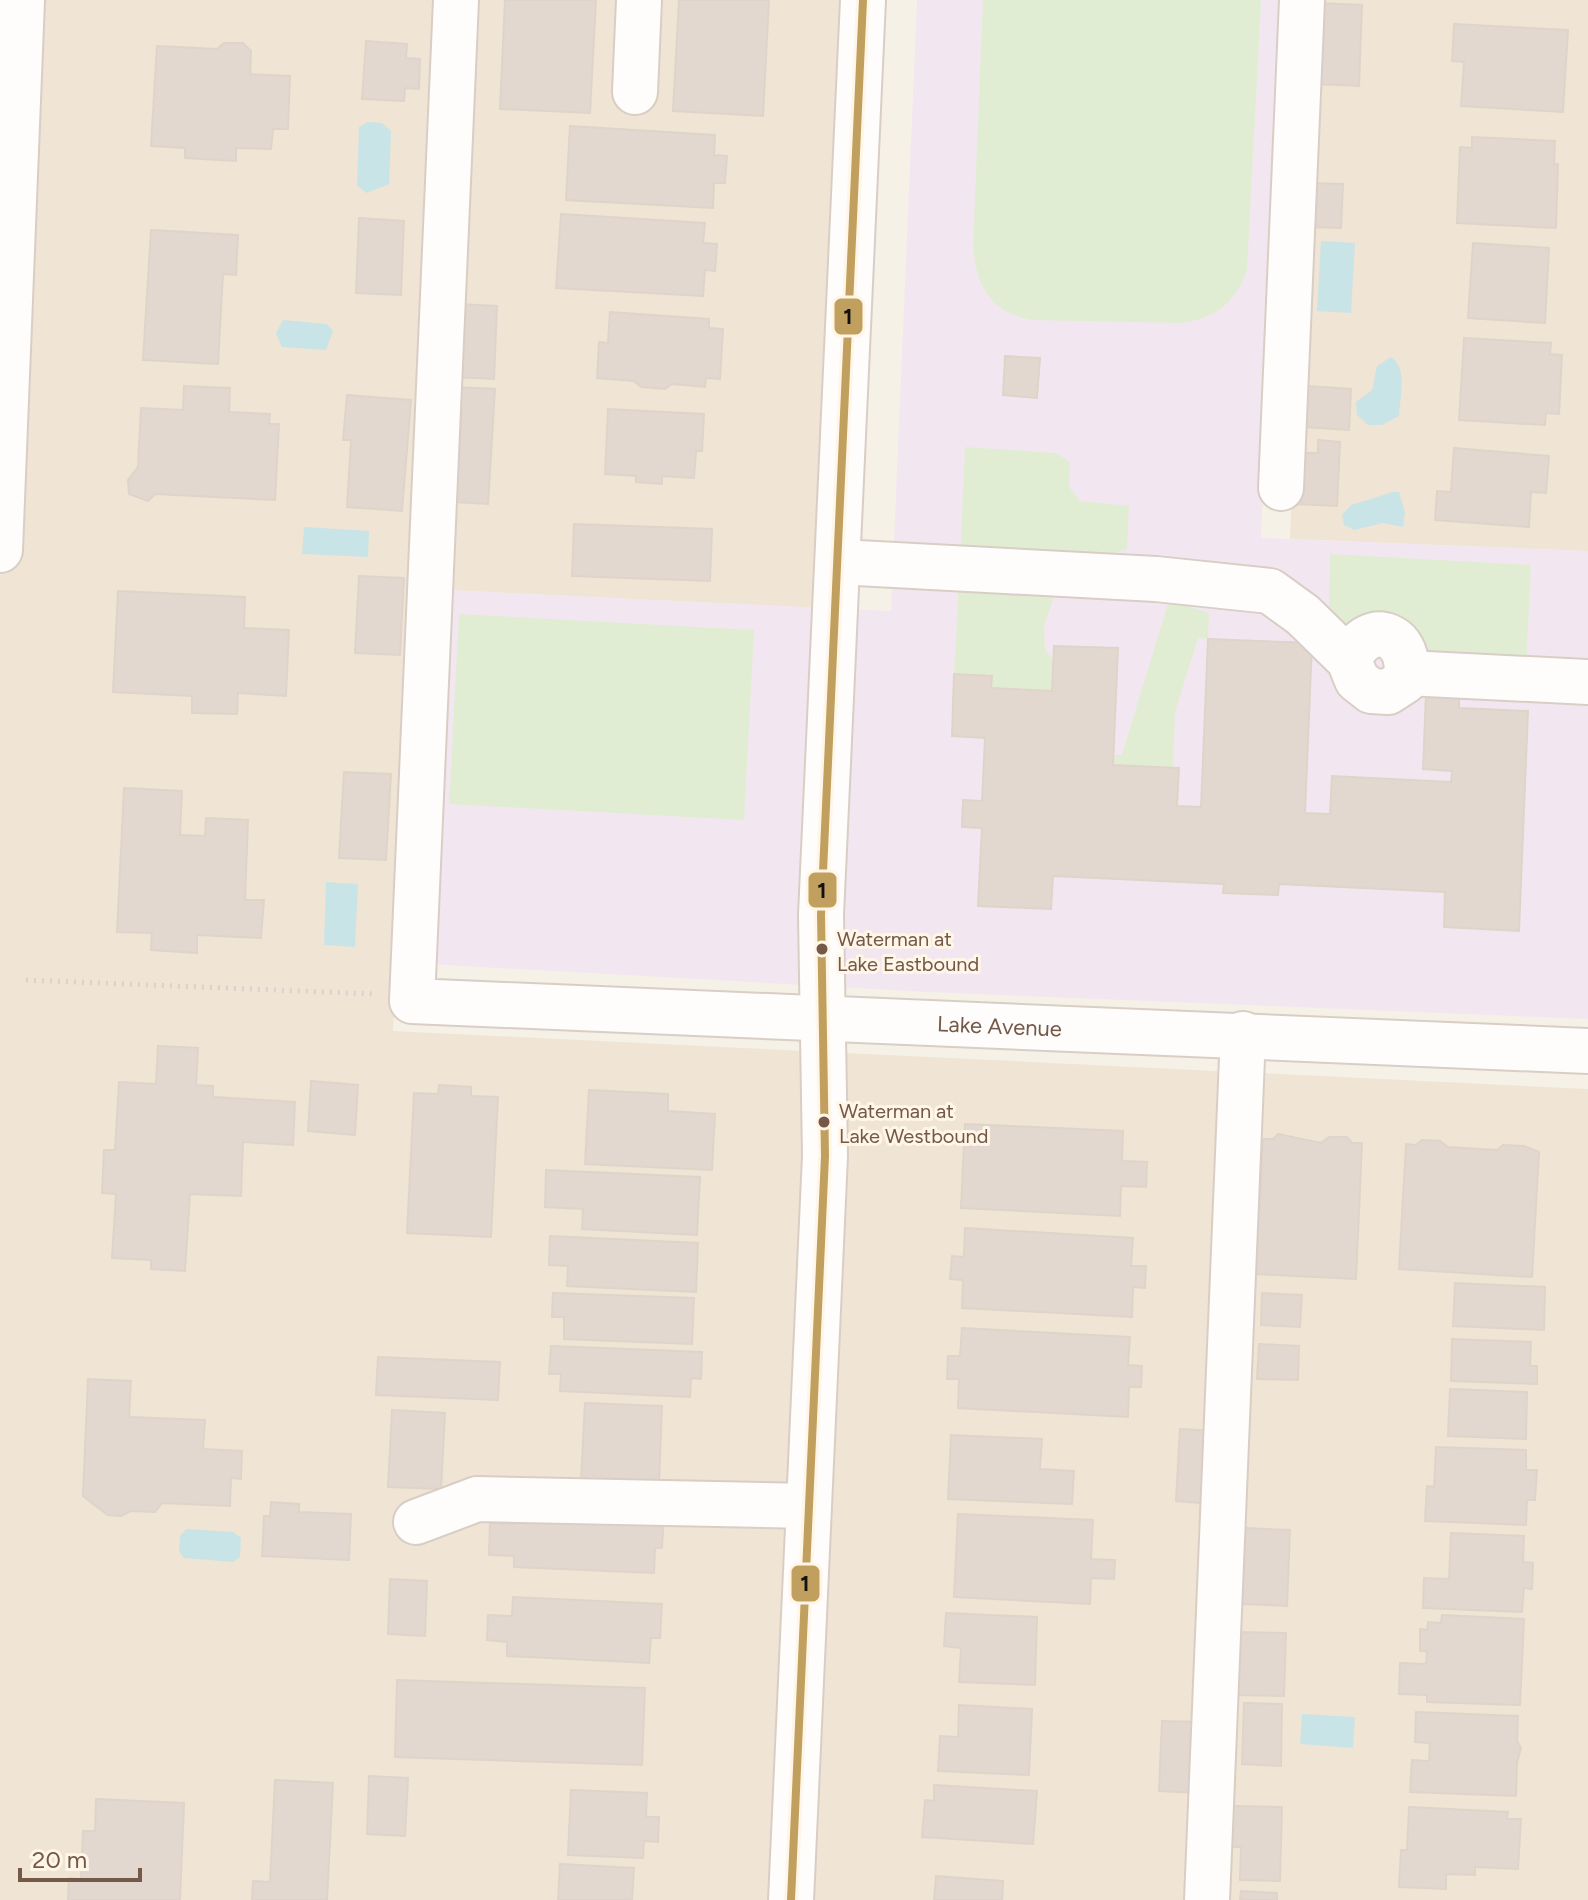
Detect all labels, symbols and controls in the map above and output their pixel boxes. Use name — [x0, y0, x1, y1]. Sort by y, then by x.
line badge: 1 — [833, 297, 864, 336]
text: 1 — [843, 303, 853, 330]
line badge: 1 — [807, 871, 838, 909]
text: 1 — [817, 877, 827, 904]
place label: Waterman at Lake Eastbound — [837, 927, 979, 976]
marker: Waterman at Lake Eastbound — [814, 941, 830, 957]
street label: Lake Avenue — [936, 1010, 1062, 1043]
place label: Waterman at Lake Westbound — [839, 1099, 989, 1148]
marker: Waterman at Lake Westbound — [816, 1114, 832, 1130]
line badge: 1 — [790, 1564, 821, 1603]
text: 1 — [800, 1570, 810, 1597]
scale bar — [20, 1832, 140, 1882]
text: 20 m — [32, 1845, 87, 1874]

